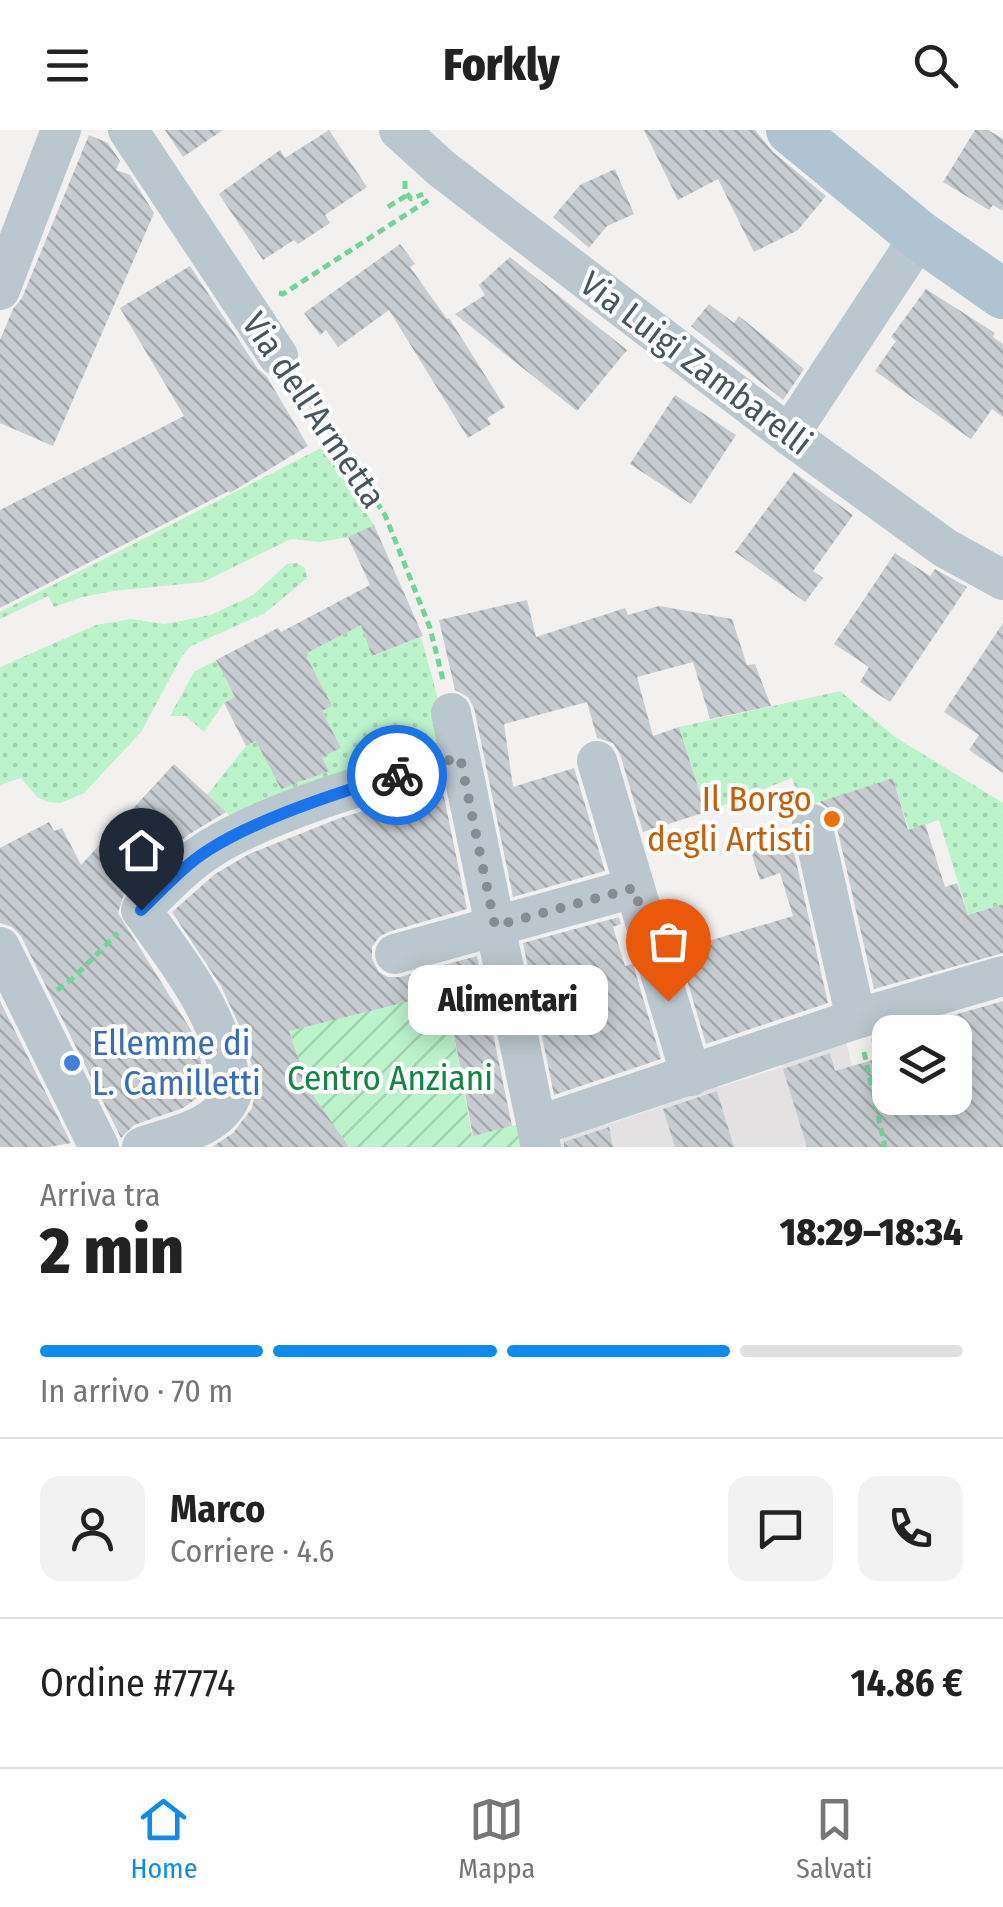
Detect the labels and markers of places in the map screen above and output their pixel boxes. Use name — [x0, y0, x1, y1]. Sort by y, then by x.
place label: Il Borgo degli Artisti — [647, 778, 812, 860]
pin — [99, 808, 184, 911]
marker: Il Borgo degli Artisti — [821, 808, 843, 830]
pin — [626, 899, 711, 1002]
callout: Alimentari — [408, 966, 608, 1036]
place label: Ellemme di L. Camilletti — [92, 1022, 261, 1104]
marker: Ellemme di L. Camilletti — [61, 1052, 83, 1074]

